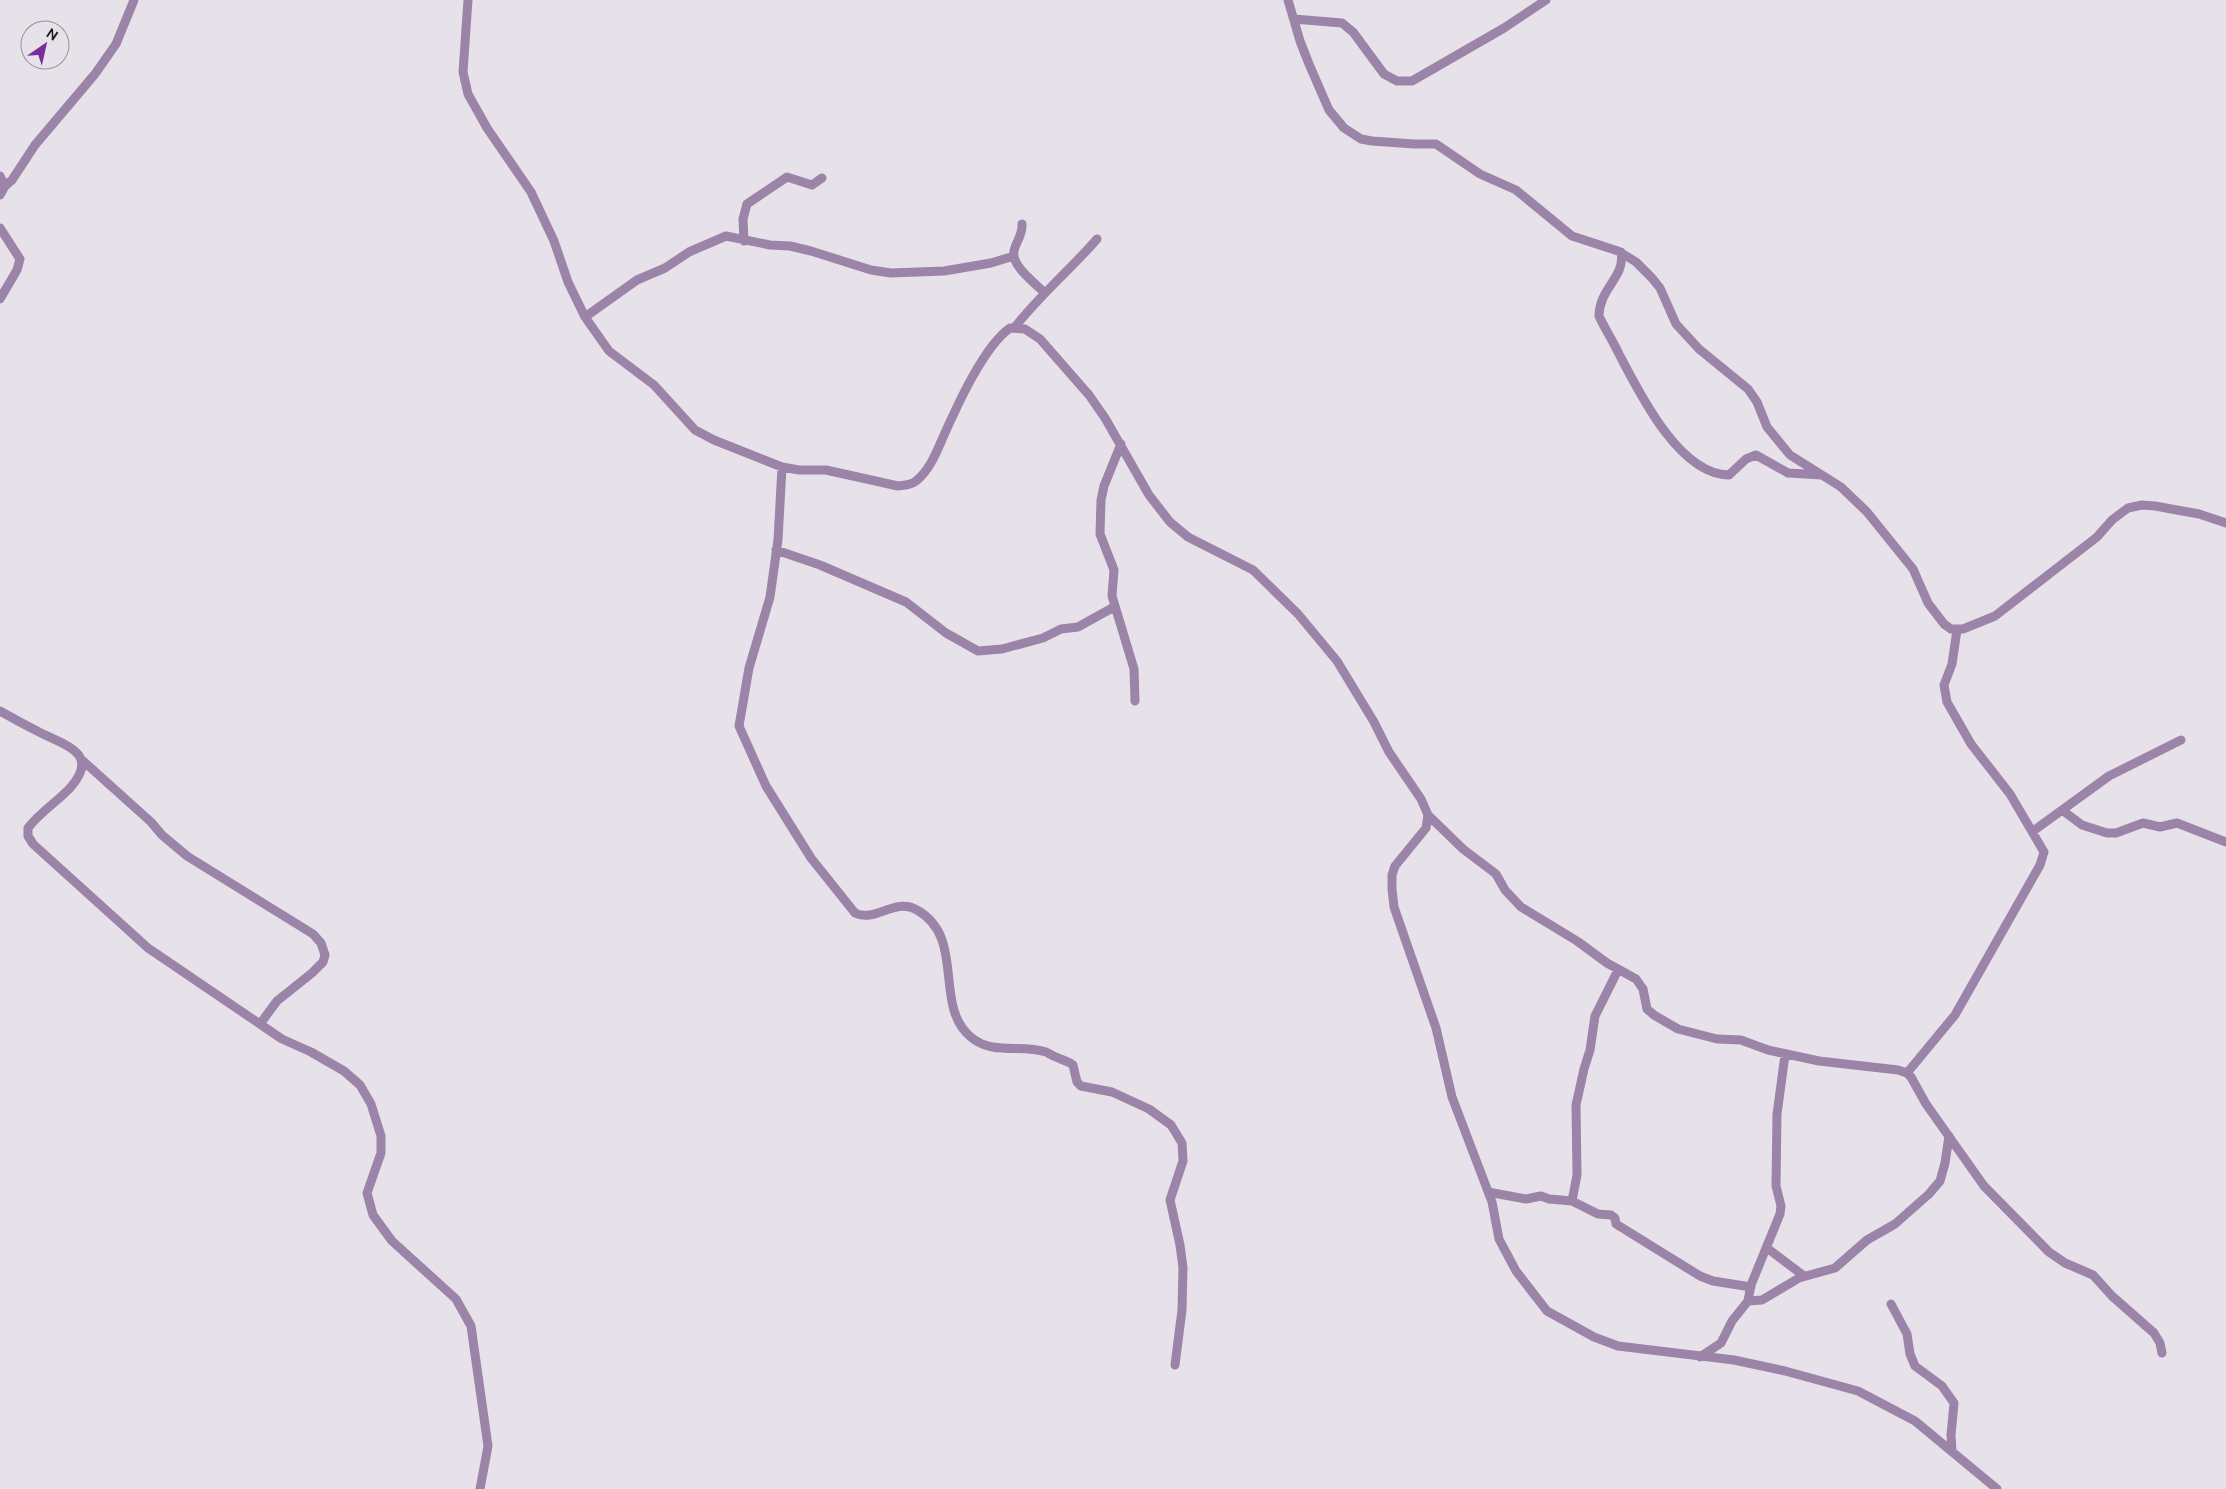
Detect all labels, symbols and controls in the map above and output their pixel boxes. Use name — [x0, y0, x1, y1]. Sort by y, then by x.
north arrow — [20, 20, 70, 70]
text: N — [43, 25, 61, 44]

